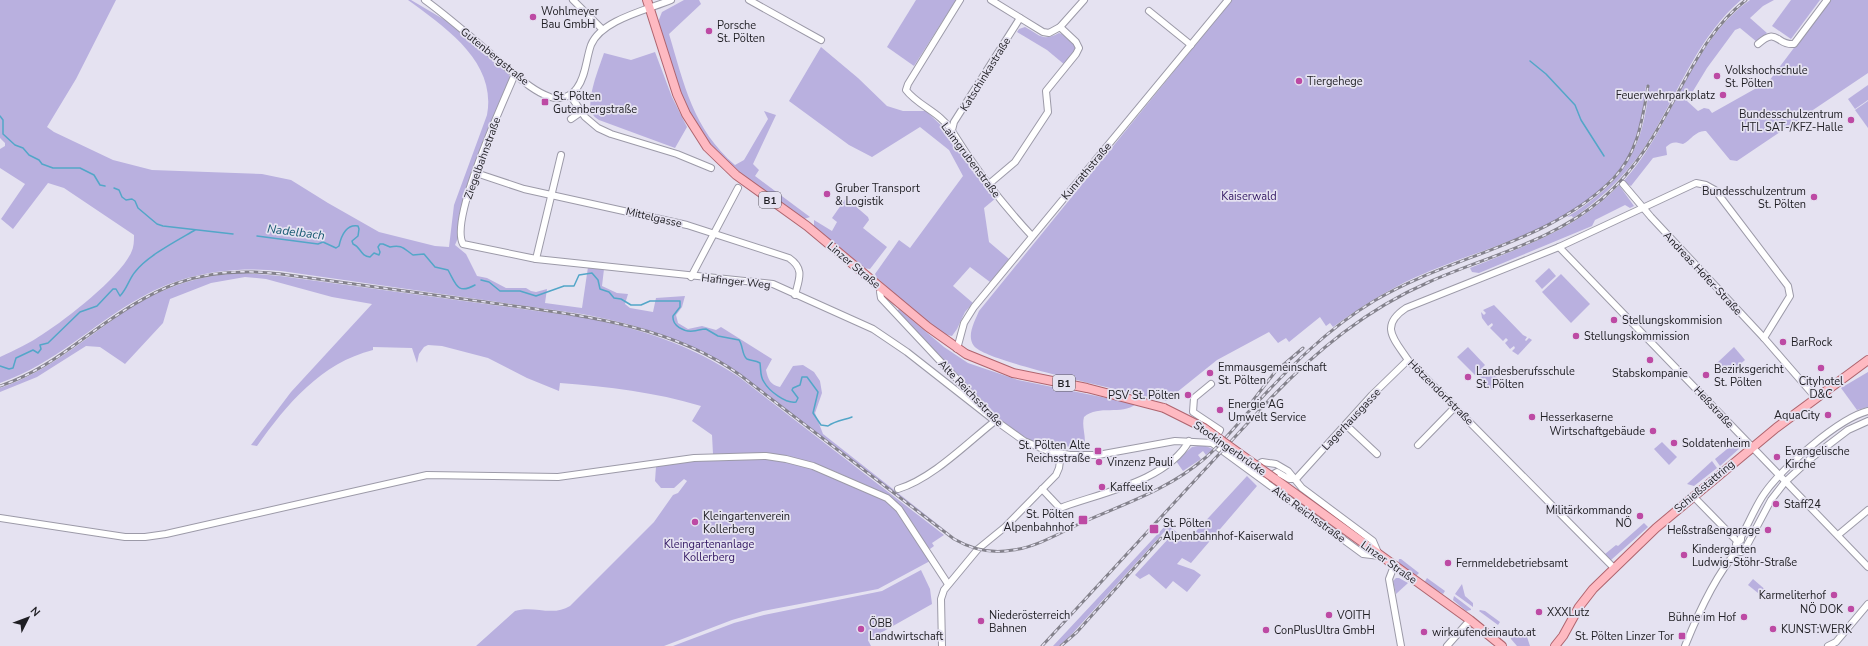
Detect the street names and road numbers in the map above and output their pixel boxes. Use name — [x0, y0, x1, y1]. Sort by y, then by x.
street label: Gutenbergstraße — [457, 24, 532, 89]
street label: Katschinkastraße — [957, 34, 1014, 114]
street label: Ziegelbahnstraße — [461, 115, 504, 201]
street label: Laimgrubenstraße — [937, 120, 1004, 201]
street label: Kunrathstraße — [1058, 139, 1115, 203]
road number: B1 — [759, 192, 781, 208]
street label: Mittelgasse — [624, 204, 684, 231]
street label: Andreas Hofer-Straße — [1660, 228, 1745, 318]
street label: Linzer Straße — [824, 239, 884, 292]
street label: Hafinger Weg — [701, 270, 771, 293]
street label: Hötzendorfstraße — [1405, 356, 1477, 429]
street label: Alte Reichsstraße — [935, 357, 1006, 430]
road number: B1 — [1053, 375, 1075, 391]
street label: Heßstraße — [1690, 383, 1737, 432]
street label: Lagerhausgasse — [1318, 385, 1384, 454]
street label: Stockingerbrücke — [1191, 418, 1269, 479]
street label: Schießstattring — [1671, 457, 1738, 516]
street label: Alte Reichsstraße — [1269, 483, 1349, 546]
street label: Linzer Straße — [1358, 538, 1420, 587]

